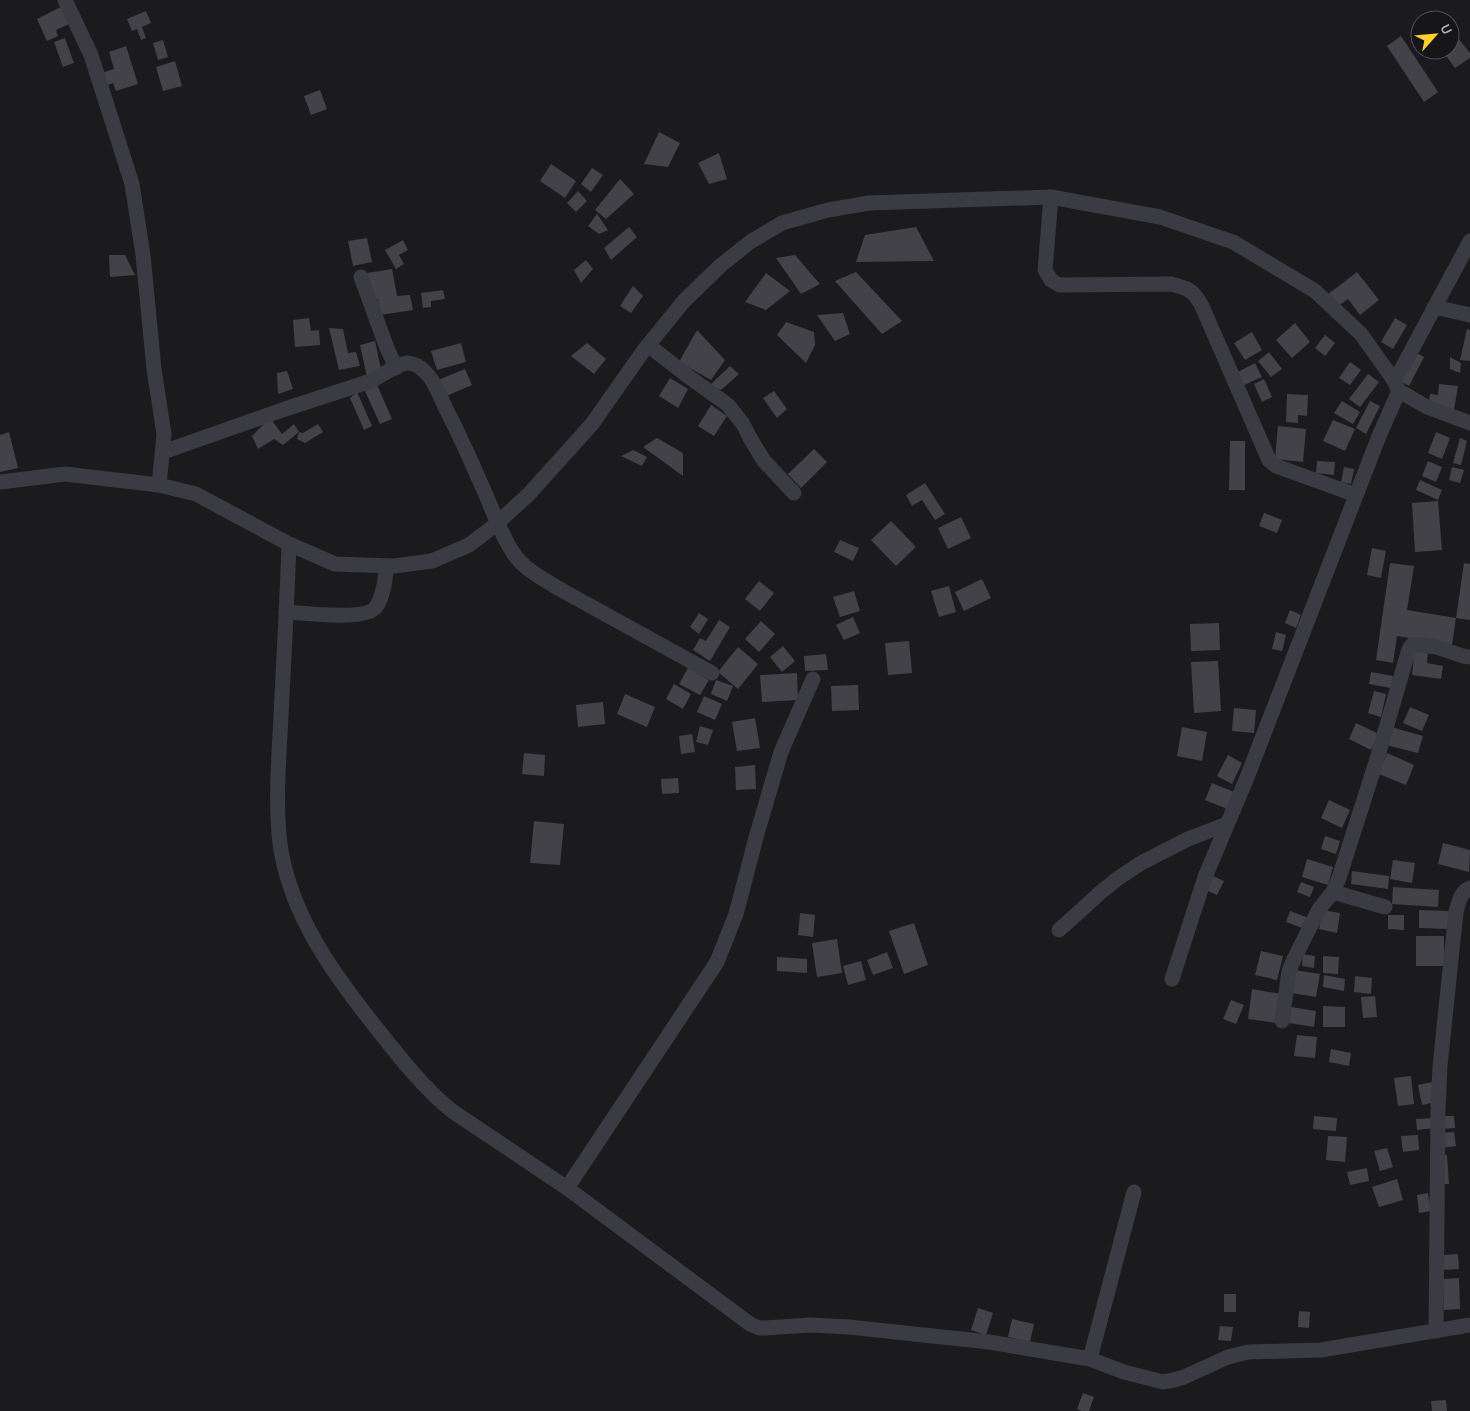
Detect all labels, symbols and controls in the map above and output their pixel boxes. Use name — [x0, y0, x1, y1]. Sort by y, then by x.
north arrow — [1410, 10, 1460, 60]
text: U — [1436, 21, 1456, 37]

